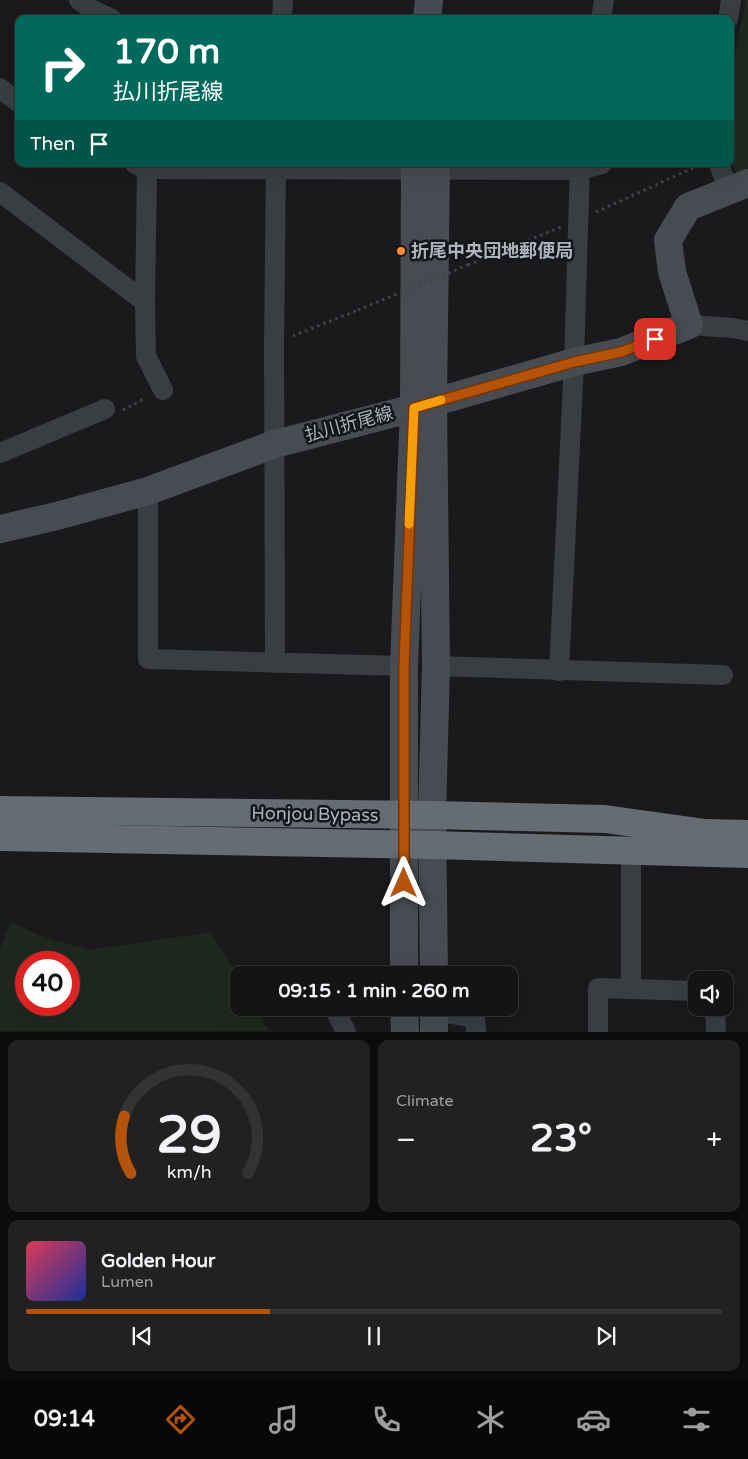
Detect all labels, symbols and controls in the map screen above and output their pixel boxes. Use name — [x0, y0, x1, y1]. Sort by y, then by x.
text: 170 m — [113, 31, 220, 73]
icon: right — [30, 35, 95, 100]
text: 払川折尾線 — [113, 79, 223, 105]
icon: arrive — [85, 130, 113, 158]
text: Then — [30, 133, 75, 155]
place label: 折尾中央団地郵便局 — [411, 240, 573, 262]
marker: 折尾中央団地郵便局 — [395, 245, 407, 257]
pin — [634, 318, 676, 360]
icon: arrive — [641, 325, 669, 353]
street label: 払川折尾線 — [303, 402, 395, 446]
street label: Honjou Bypass — [251, 802, 379, 826]
position arrow — [377, 856, 429, 908]
speed limit sign: 40 — [15, 951, 80, 1016]
map controls — [688, 971, 733, 1016]
button: sound — [688, 971, 733, 1016]
text: 09:15 · 1 min · 260 m — [278, 980, 470, 1002]
text: Climate — [396, 1091, 454, 1111]
text: 29 — [156, 1104, 222, 1167]
text: 23° — [530, 1116, 592, 1162]
text: − — [396, 1123, 416, 1157]
text: + — [706, 1123, 722, 1157]
text: km/h — [167, 1162, 211, 1183]
text: Golden Hour — [101, 1250, 215, 1272]
text: Lumen — [101, 1272, 153, 1292]
icon: previous — [128, 1322, 156, 1350]
icon: pause — [360, 1322, 388, 1350]
icon: next — [592, 1322, 620, 1350]
icon: directions — [163, 1402, 198, 1437]
icon: music — [266, 1402, 301, 1437]
icon: phone — [369, 1402, 404, 1437]
icon: climate — [473, 1402, 508, 1437]
icon: car — [576, 1402, 611, 1437]
icon: filters — [679, 1402, 714, 1437]
text: 09:14 — [34, 1406, 95, 1432]

